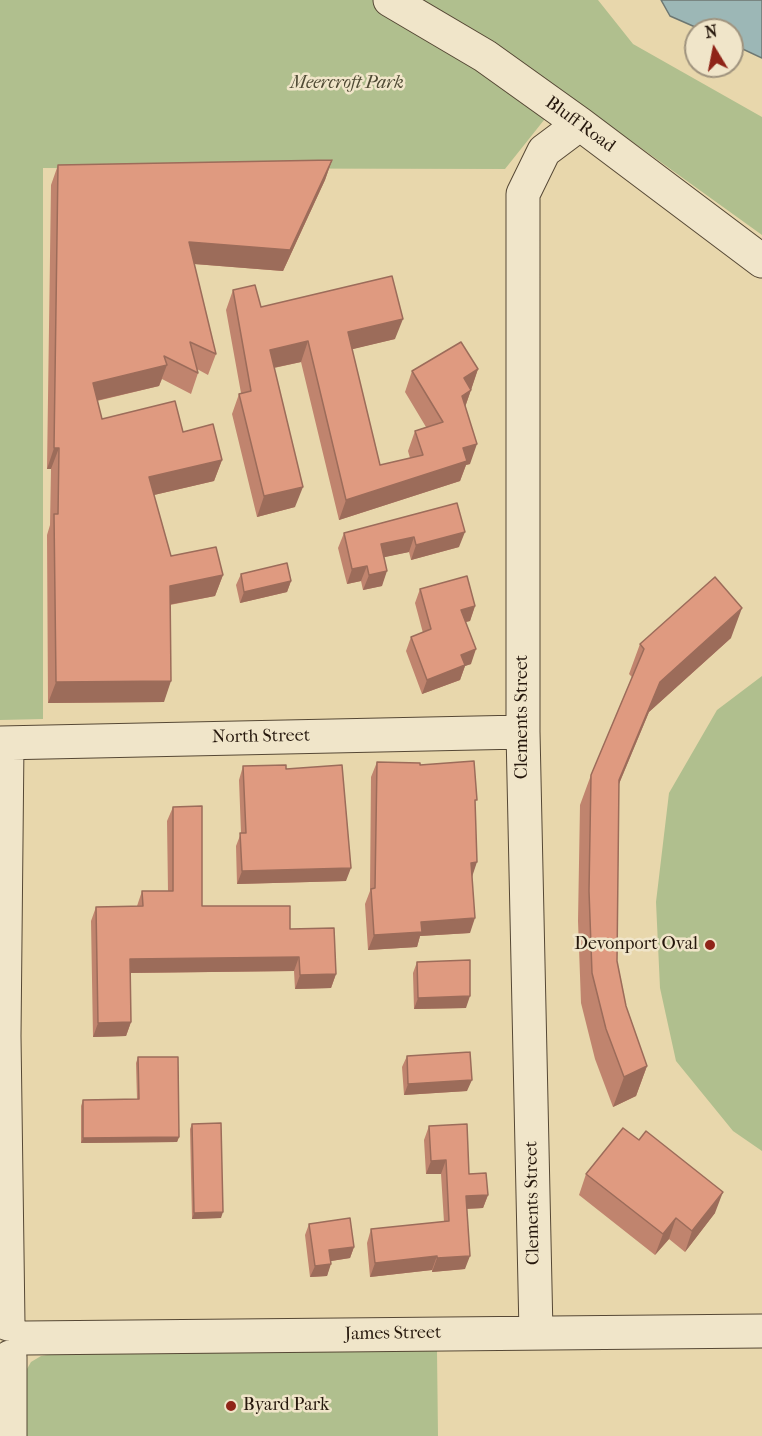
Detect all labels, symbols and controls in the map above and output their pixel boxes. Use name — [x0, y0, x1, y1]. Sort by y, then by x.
north arrow — [684, 18, 744, 78]
text: N — [703, 21, 719, 42]
park label: Meercroft Park — [290, 73, 404, 95]
street label: Bluff Road — [541, 92, 619, 158]
street label: Clements Street — [512, 655, 534, 779]
street label: North Street — [212, 725, 310, 749]
place label: Devonport Oval — [574, 934, 698, 956]
marker: Devonport Oval — [703, 938, 717, 952]
street label: Clements Street — [521, 1141, 545, 1265]
street label: James Street — [345, 1322, 441, 1346]
place label: Byard Park — [243, 1395, 329, 1417]
marker: Byard Park — [224, 1399, 238, 1413]

